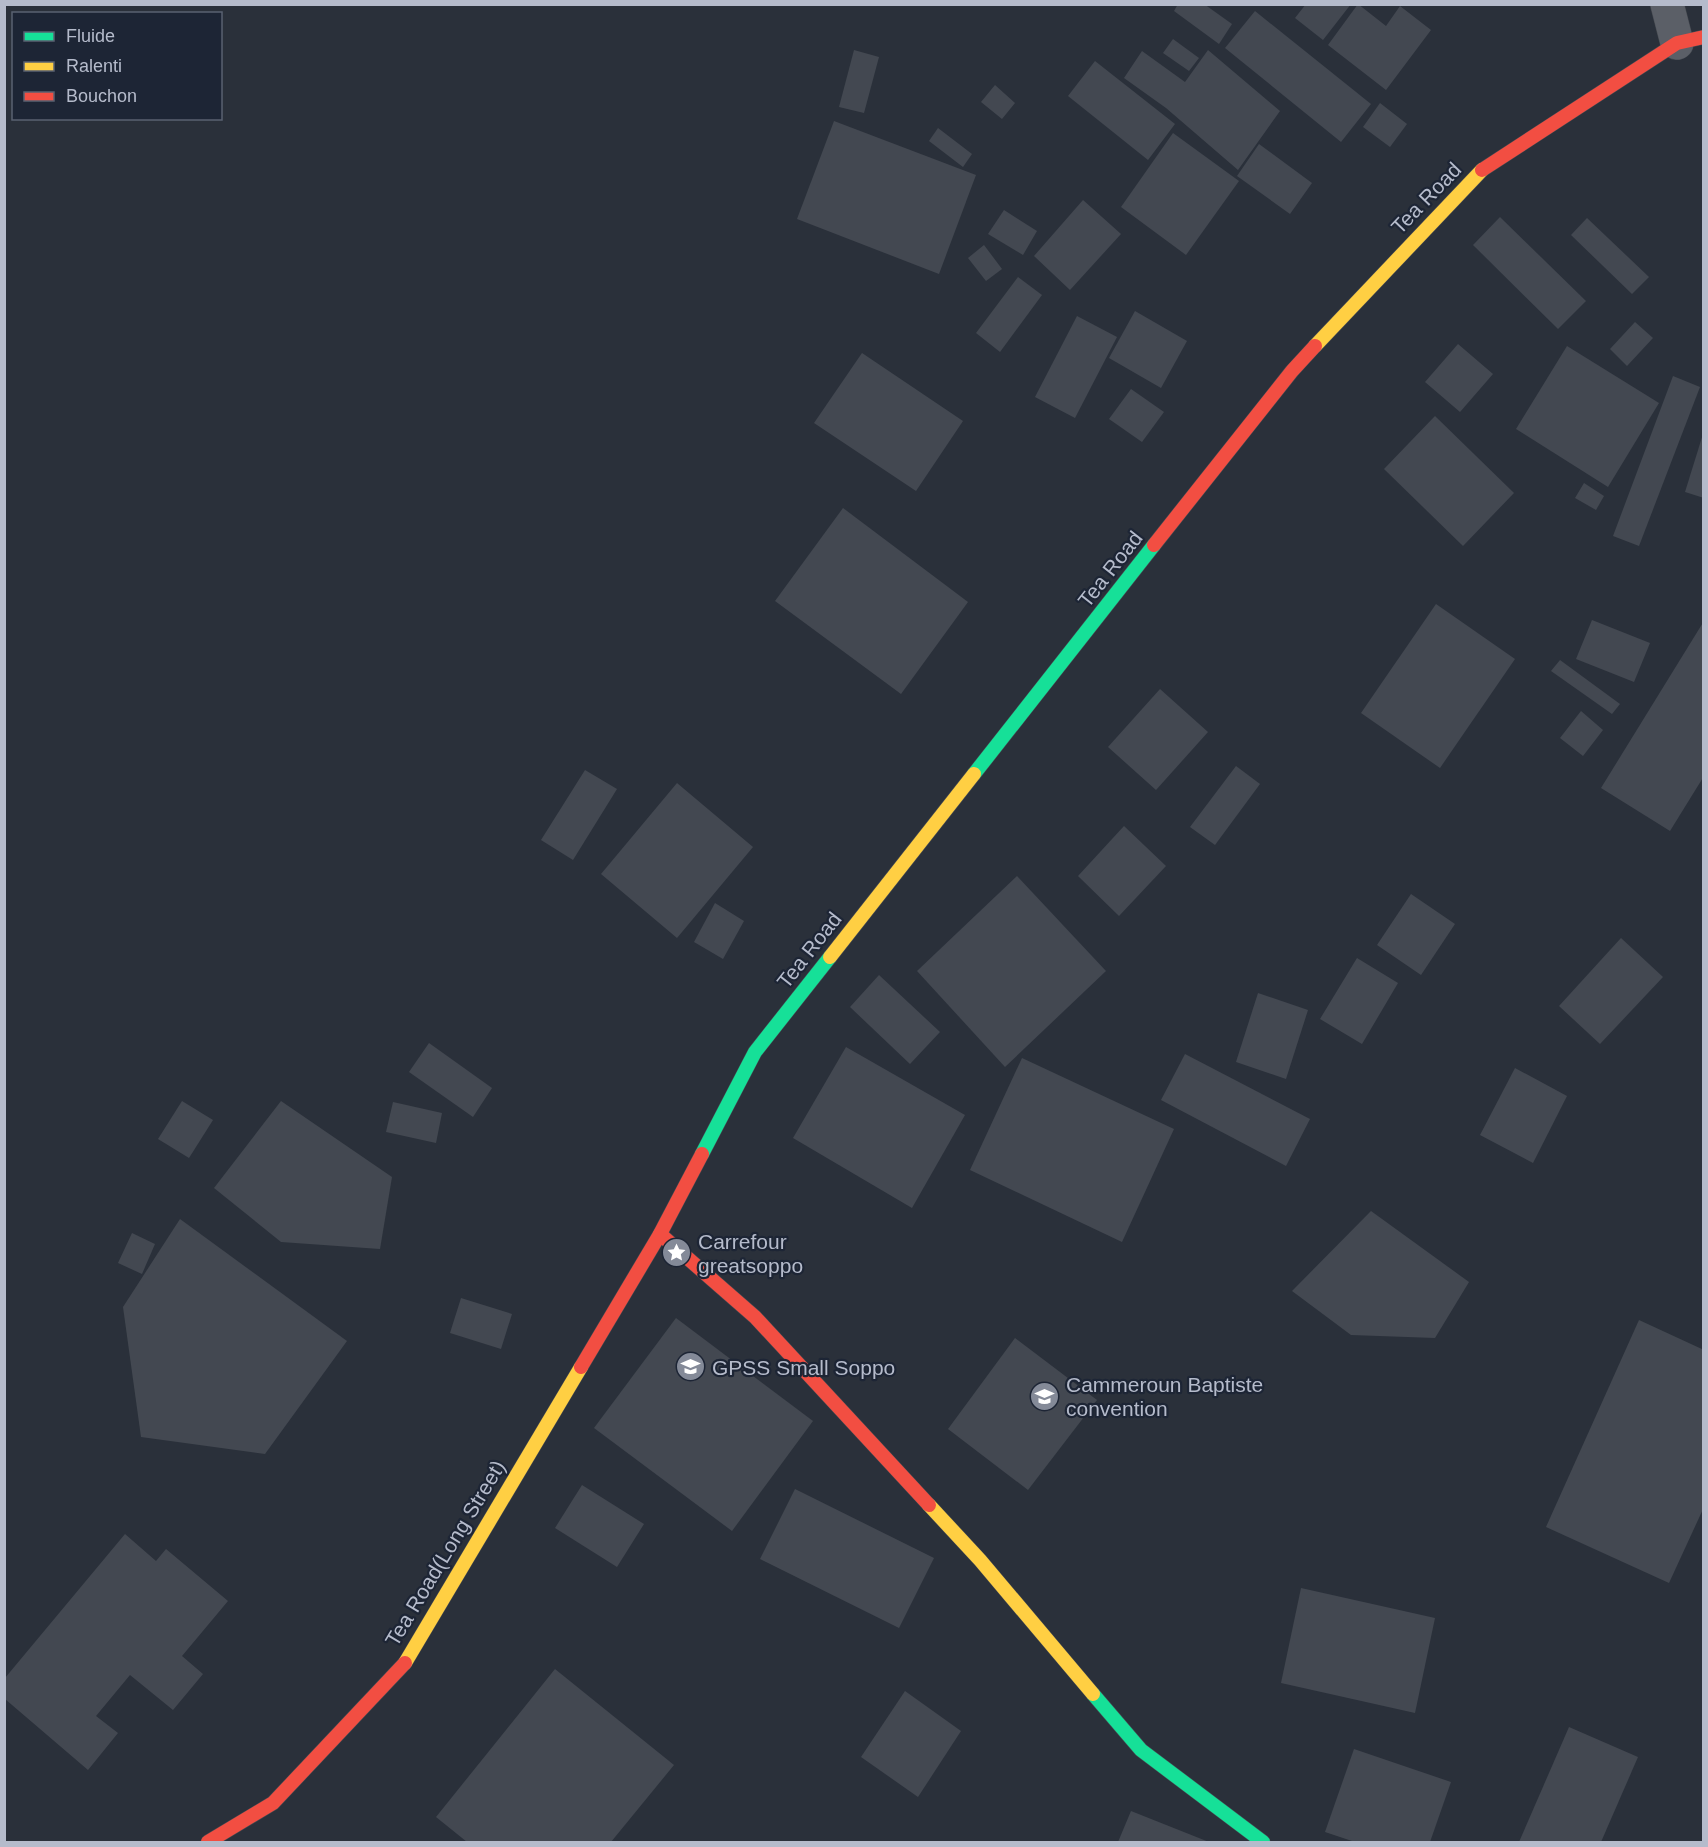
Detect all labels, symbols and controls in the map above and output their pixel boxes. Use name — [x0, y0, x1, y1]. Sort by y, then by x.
legend — [12, 12, 222, 120]
text: Fluide — [66, 26, 115, 46]
text: Ralenti — [66, 56, 122, 76]
text: Bouchon — [66, 86, 137, 106]
street label: Tea Road — [1387, 158, 1465, 238]
street label: Tea Road — [1073, 526, 1147, 612]
street label: Tea Road — [772, 907, 846, 993]
place label: Carrefour greatsoppo — [698, 1230, 803, 1277]
place icon: Carrefour greatsoppo — [661, 1237, 693, 1269]
school or university icon: GPSS Small Soppo — [675, 1351, 707, 1383]
place label: GPSS Small Soppo — [712, 1356, 895, 1379]
place label: Cammeroun Baptiste convention — [1066, 1373, 1263, 1420]
school or university icon: Cammeroun Baptiste convention — [1029, 1380, 1061, 1412]
street label: Tea Road(Long Street) — [380, 1456, 510, 1650]

